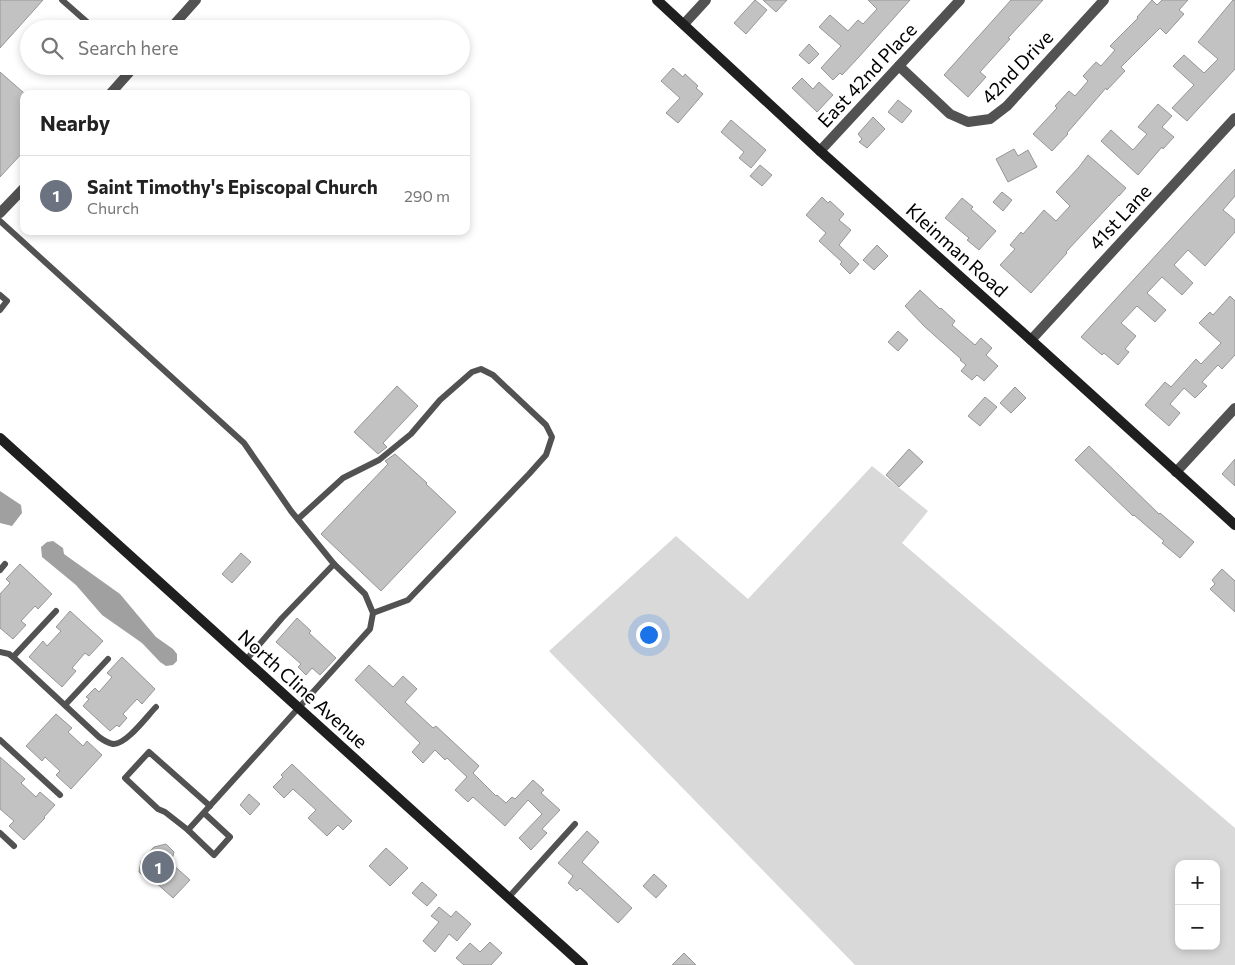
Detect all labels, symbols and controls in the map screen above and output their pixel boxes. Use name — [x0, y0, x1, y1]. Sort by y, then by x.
street label: East 42nd Place — [812, 18, 921, 132]
search box — [20, 20, 470, 75]
street label: 42nd Drive — [976, 25, 1057, 108]
icon: search — [38, 34, 66, 62]
text: Search here — [78, 36, 178, 59]
text: Nearby — [40, 110, 110, 135]
text: Saint Timothy's Episcopal Church — [87, 175, 378, 198]
street label: 41st Lane — [1084, 179, 1156, 254]
text: 1 — [52, 186, 60, 205]
text: 290 m — [404, 186, 450, 205]
text: Church — [87, 198, 139, 217]
street label: Kleinman Road — [902, 198, 1013, 301]
your location — [636, 622, 662, 648]
street label: North Cline Avenue — [234, 624, 373, 753]
pin: 1 — [142, 848, 174, 886]
map controls — [1175, 860, 1220, 950]
button: + — [1175, 860, 1220, 905]
button: − — [1175, 905, 1220, 950]

